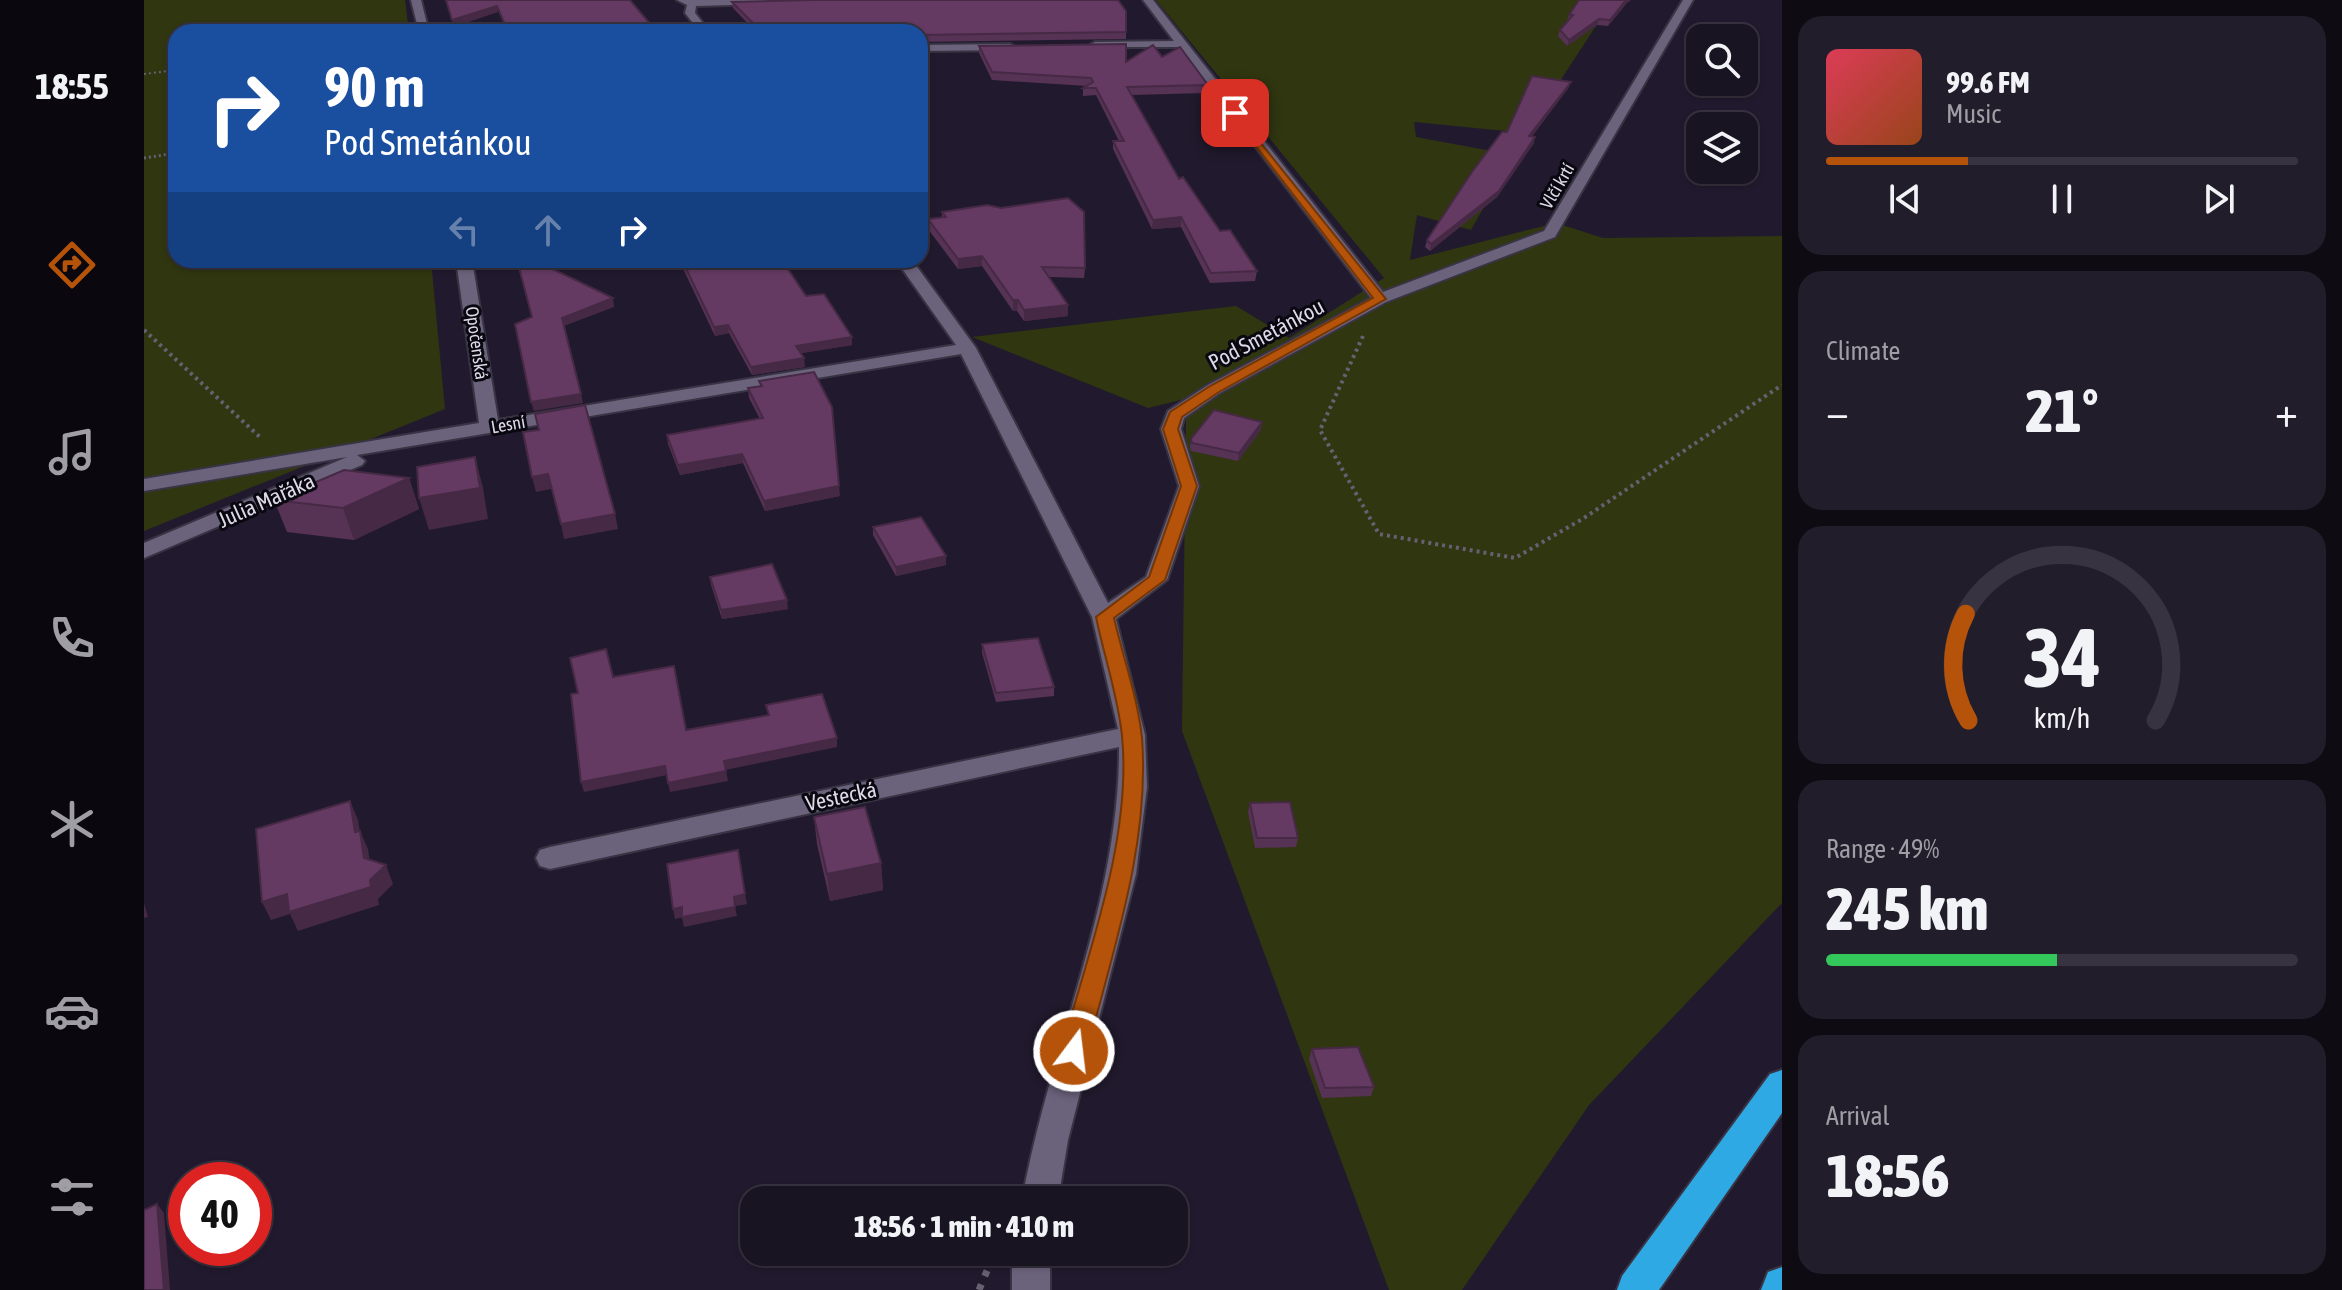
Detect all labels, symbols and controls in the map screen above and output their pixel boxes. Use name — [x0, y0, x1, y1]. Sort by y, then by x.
map controls — [1686, 24, 1758, 184]
button: search — [1686, 24, 1758, 96]
text: 90 m — [324, 55, 425, 119]
icon: right — [192, 56, 296, 160]
text: 18:55 — [35, 65, 109, 107]
text: 99.6 FM — [1946, 65, 2030, 99]
pin — [1201, 79, 1269, 147]
icon: arrive — [1213, 91, 1257, 135]
text: Music — [1946, 99, 2001, 129]
button: layers — [1686, 112, 1758, 184]
text: Pod Smetánkou — [324, 121, 532, 163]
street label: Vlčí krtí — [1536, 160, 1578, 212]
icon: previous — [1883, 177, 1927, 221]
icon: pause — [2040, 177, 2084, 221]
icon: next — [2197, 177, 2241, 221]
icon: left — [442, 208, 486, 252]
icon: ahead — [526, 208, 570, 252]
icon: right — [610, 208, 654, 252]
icon: directions — [44, 237, 100, 293]
street label: Pod Smetánkou — [1204, 293, 1328, 375]
street label: Opočenská — [461, 305, 493, 381]
text: Climate — [1826, 336, 1900, 366]
text: 21° — [2026, 376, 2098, 445]
text: − — [1826, 386, 1849, 436]
text: + — [2275, 386, 2298, 436]
street label: Lesní — [489, 411, 527, 437]
icon: music — [44, 424, 100, 480]
street label: Julia Mařáka — [214, 467, 318, 533]
text: 34 — [2023, 609, 2101, 705]
icon: phone — [44, 610, 100, 666]
text: km/h — [2034, 701, 2090, 734]
street label: Vestecká — [803, 776, 879, 816]
icon: climate — [44, 796, 100, 852]
text: Range · 49% — [1826, 834, 1939, 864]
text: 245 km — [1826, 874, 1988, 943]
icon: car — [44, 983, 100, 1039]
position arrow — [1032, 1009, 1116, 1093]
text: Arrival — [1826, 1101, 1890, 1131]
text: 18:56 — [1826, 1141, 1949, 1210]
speed limit sign: 40 — [168, 1162, 272, 1266]
icon: filters — [44, 1169, 100, 1225]
text: 18:56 · 1 min · 410 m — [854, 1209, 1074, 1243]

